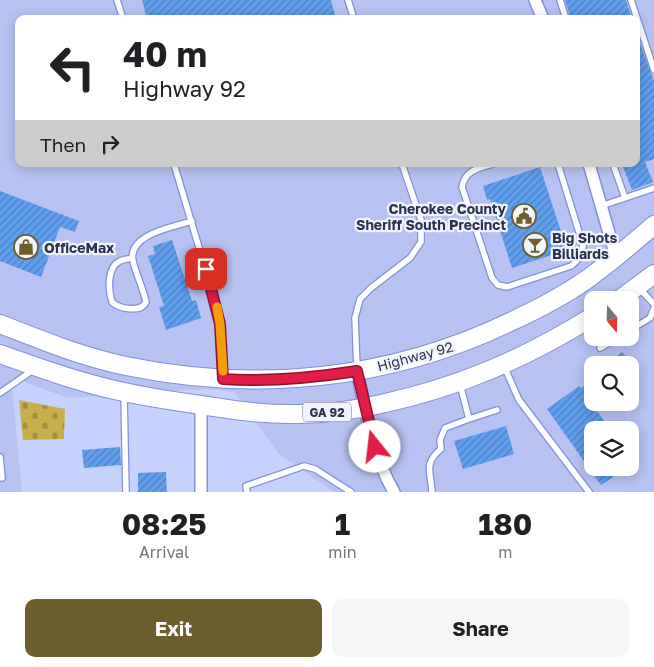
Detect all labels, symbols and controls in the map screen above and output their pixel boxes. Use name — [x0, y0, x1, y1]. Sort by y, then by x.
text: 40 m — [123, 33, 207, 75]
icon: left — [40, 35, 105, 100]
text: Highway 92 — [123, 75, 246, 102]
icon: right — [96, 130, 124, 158]
text: Then — [40, 133, 86, 156]
place label: Cherokee County Sheriff South Precinct — [356, 200, 507, 233]
public building icon: Cherokee County Sheriff South Precinct — [511, 203, 537, 229]
place label: Big Shots Billiards — [552, 229, 618, 262]
bar icon: Big Shots Billiards — [522, 232, 548, 258]
shop icon: OfficeMax — [13, 234, 39, 260]
place label: OfficeMax — [44, 239, 114, 256]
pin — [185, 248, 227, 290]
icon: arrive — [192, 255, 220, 283]
north arrow — [584, 291, 639, 346]
map controls — [584, 291, 639, 476]
street label: Highway 92 — [375, 338, 455, 374]
button: search — [584, 356, 639, 411]
road number: GA 92 — [303, 402, 351, 422]
position arrow — [348, 420, 400, 472]
button: layers — [584, 421, 639, 476]
text: 08:25 — [122, 506, 207, 542]
text: 1 — [335, 506, 350, 542]
text: 180 — [478, 506, 532, 542]
text: Arrival — [139, 542, 189, 562]
text: min — [328, 542, 357, 562]
text: m — [498, 542, 512, 562]
button: Exit — [25, 599, 322, 657]
button: Share — [332, 599, 629, 657]

